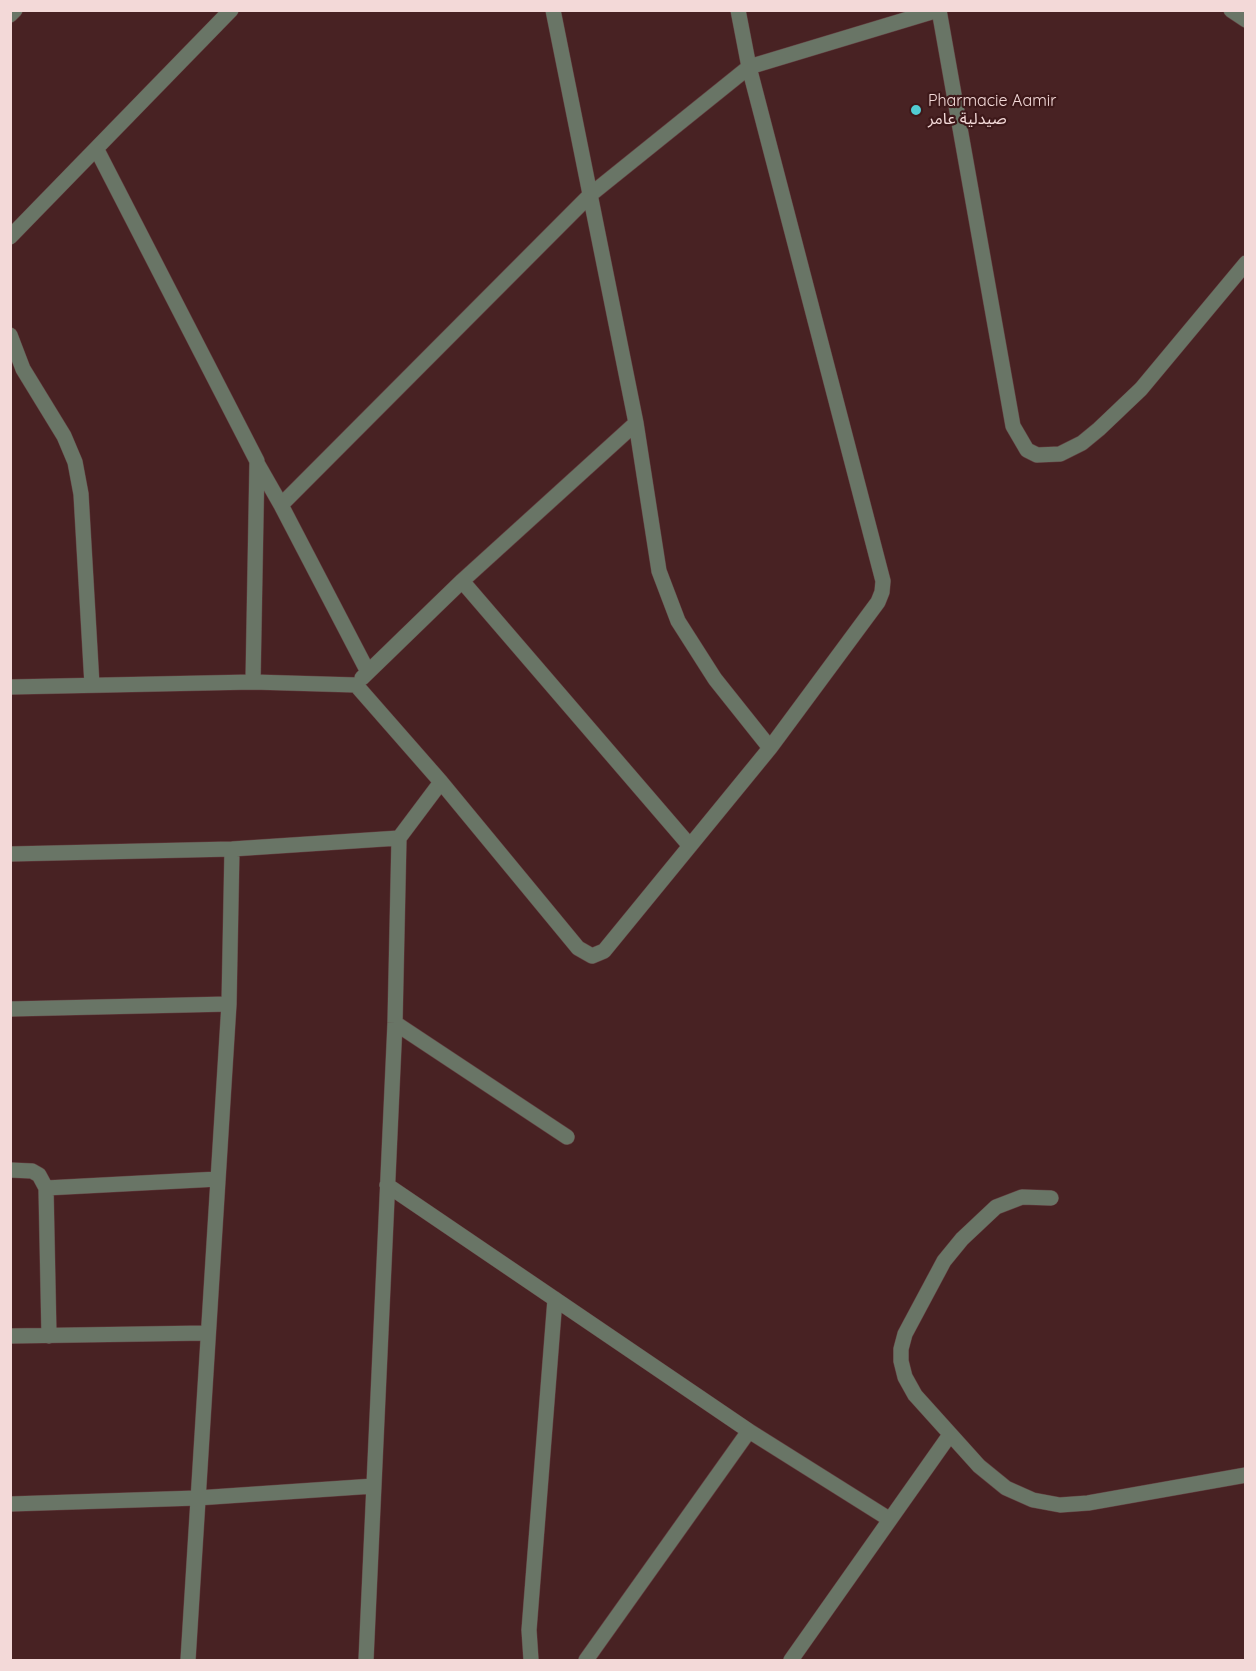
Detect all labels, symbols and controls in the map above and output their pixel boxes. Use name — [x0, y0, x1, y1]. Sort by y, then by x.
place label: Pharmacie Aamir صيدلية عامر — [928, 91, 1056, 129]
marker: Pharmacie Aamir صيدلية عامر — [909, 103, 923, 117]

